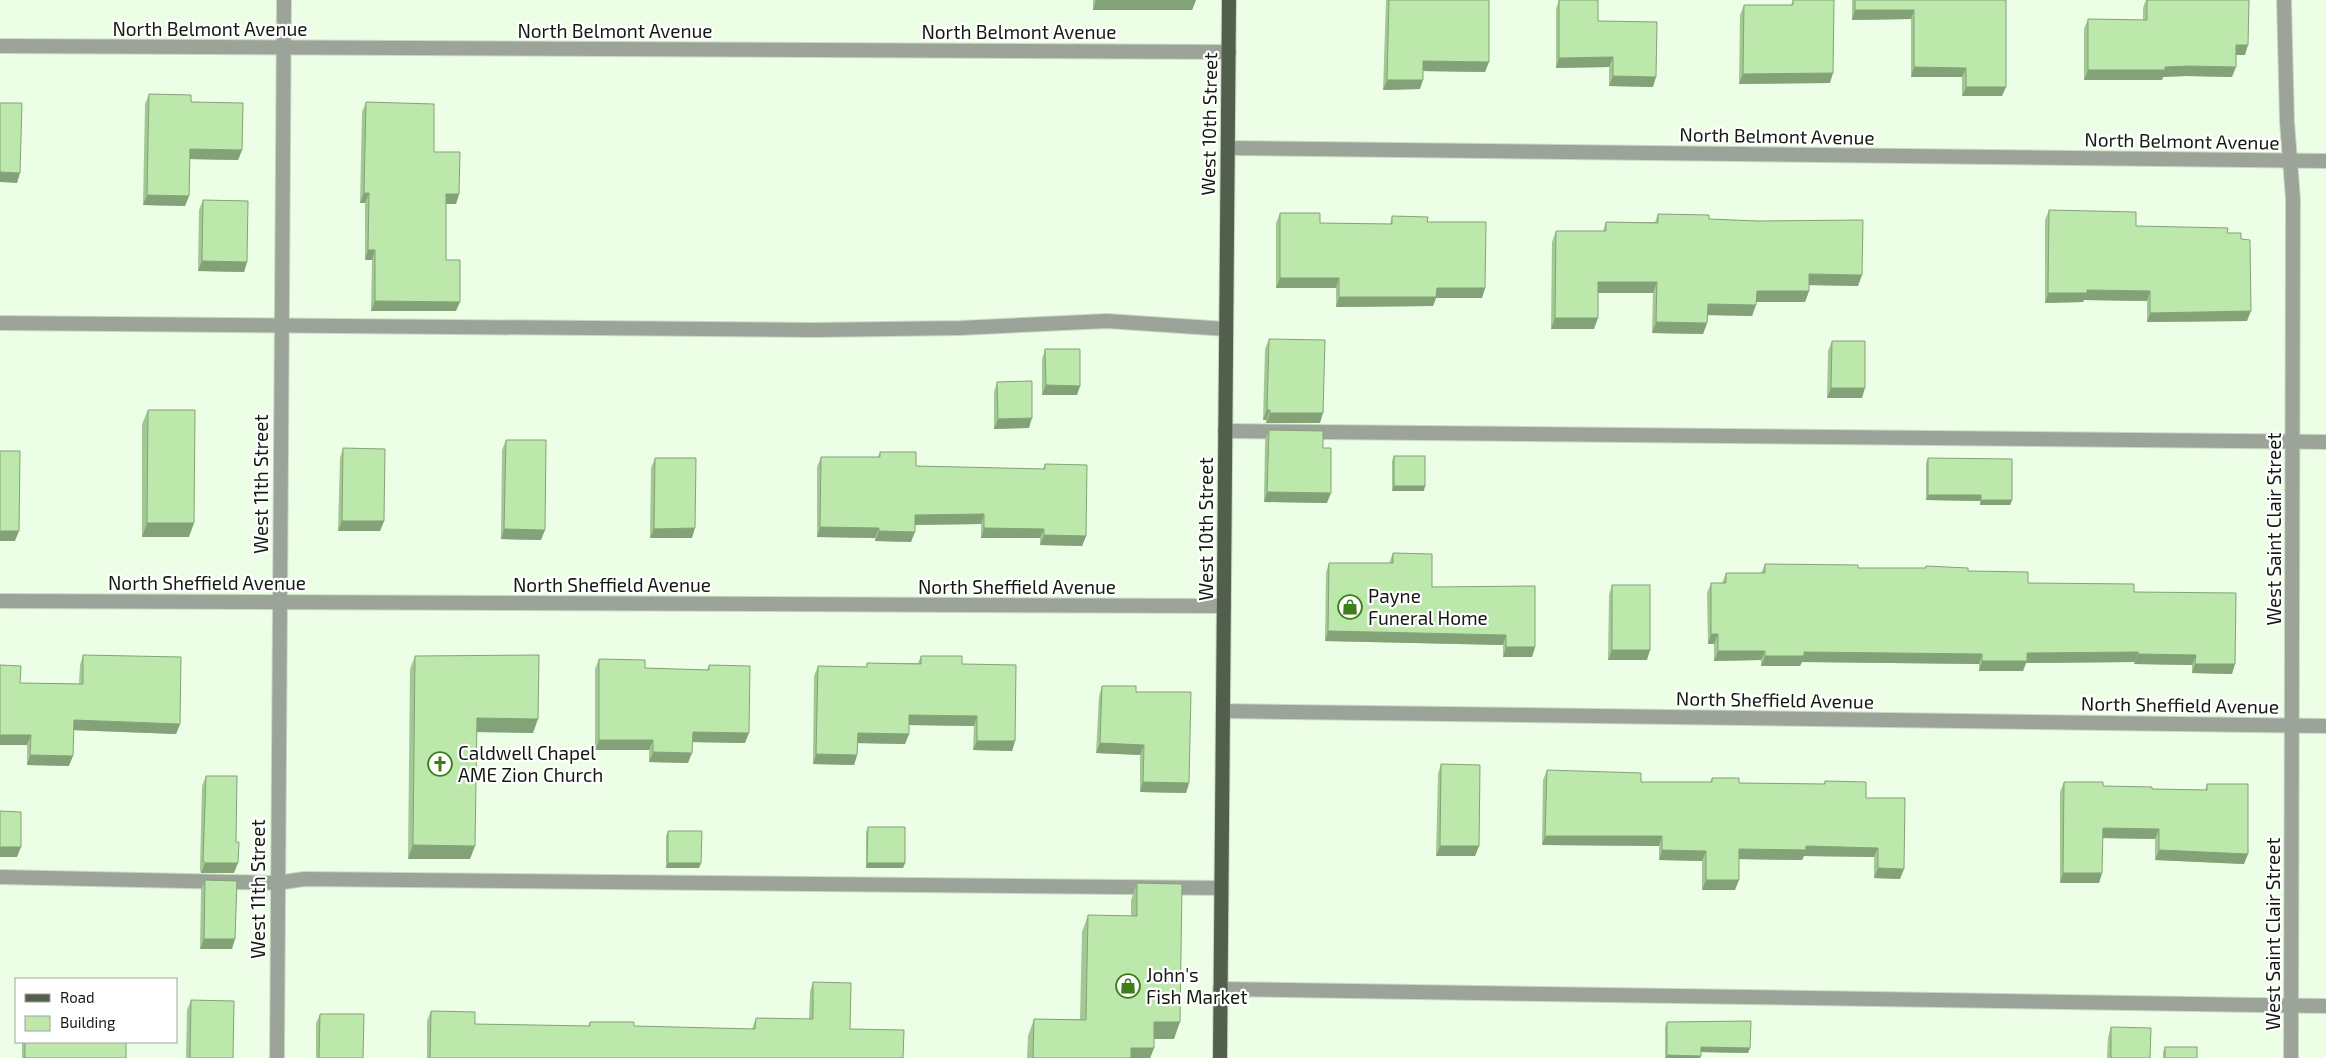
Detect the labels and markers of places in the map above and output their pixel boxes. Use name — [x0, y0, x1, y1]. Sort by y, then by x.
place label: Payne Funeral Home — [1368, 584, 1488, 629]
shop icon: Payne Funeral Home — [1337, 594, 1363, 620]
place label: Caldwell Chapel AME Zion Church — [458, 741, 603, 786]
church icon: Caldwell Chapel AME Zion Church — [427, 751, 453, 777]
place label: John's Fish Market — [1146, 963, 1247, 1008]
shop icon: John's Fish Market — [1115, 973, 1141, 999]

